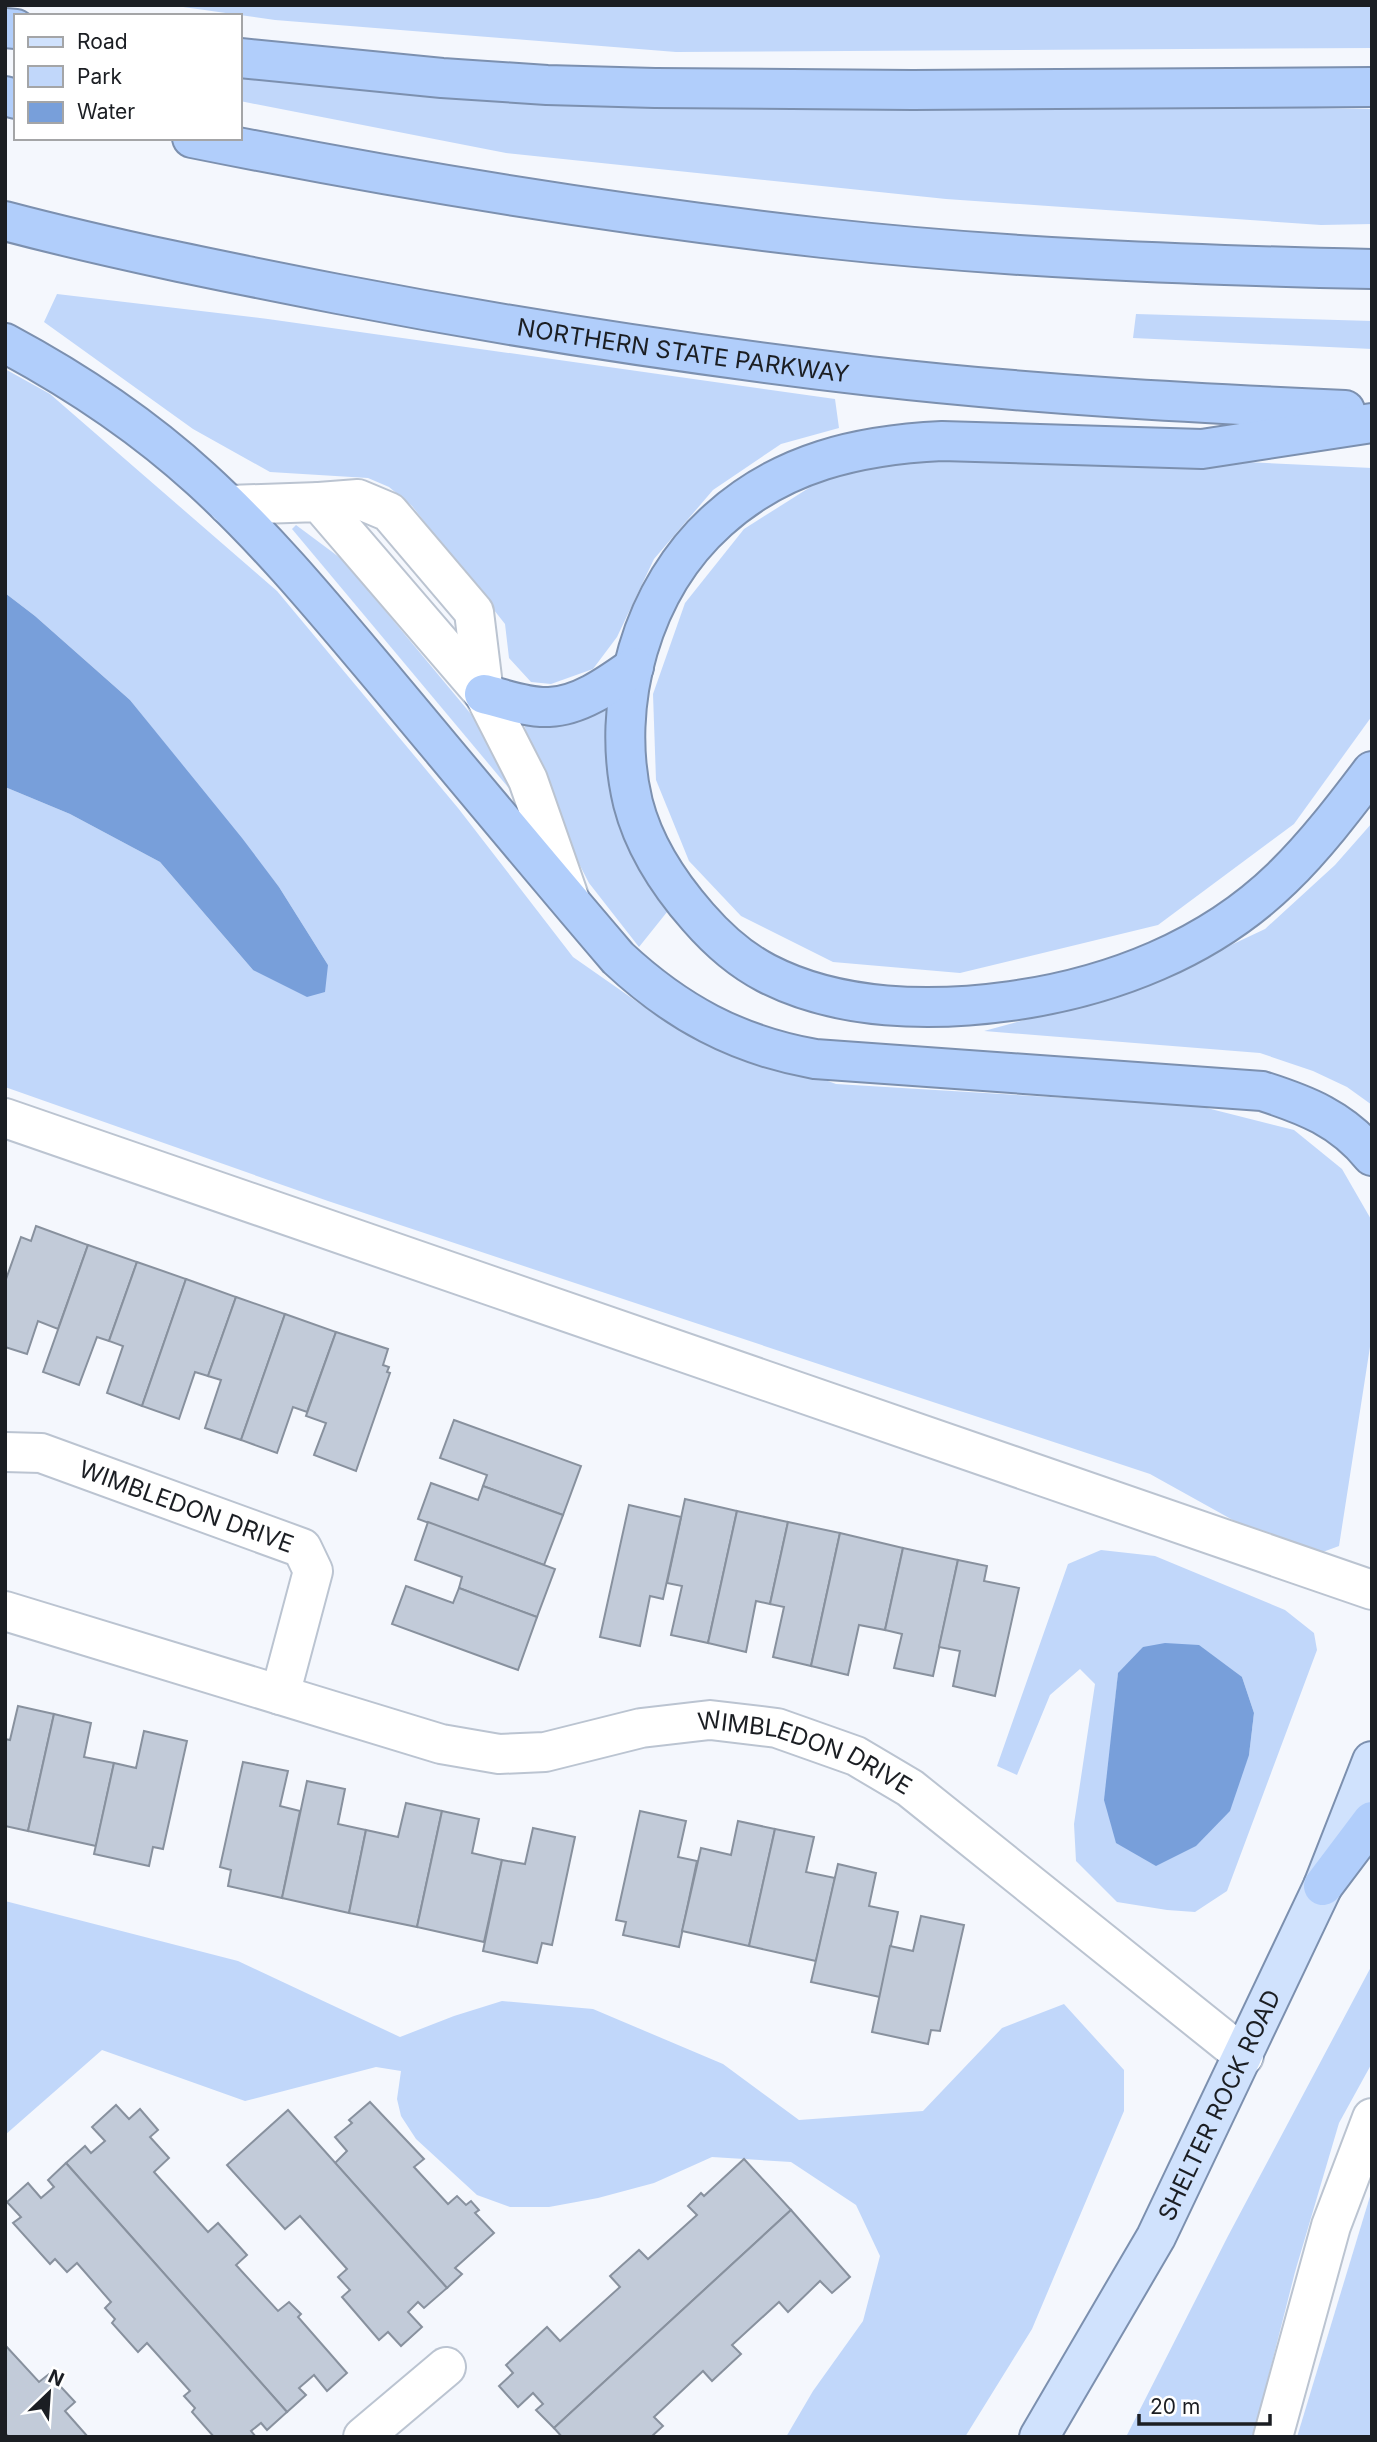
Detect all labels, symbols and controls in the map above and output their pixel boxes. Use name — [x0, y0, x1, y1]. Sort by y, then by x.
legend — [14, 14, 242, 140]
text: Road — [77, 29, 128, 54]
text: Park — [77, 64, 122, 89]
text: Water — [77, 99, 135, 124]
street label: NORTHERN STATE PARKWAY — [515, 312, 851, 388]
street label: WIMBLEDON DRIVE — [75, 1454, 298, 1558]
street label: WIMBLEDON DRIVE — [696, 1704, 917, 1800]
street label: SHELTER ROCK ROAD — [1152, 1985, 1286, 2225]
north arrow — [14, 2358, 84, 2428]
text: N — [45, 2365, 67, 2392]
scale bar — [1139, 2382, 1270, 2426]
text: 20 m — [1150, 2394, 1200, 2419]

